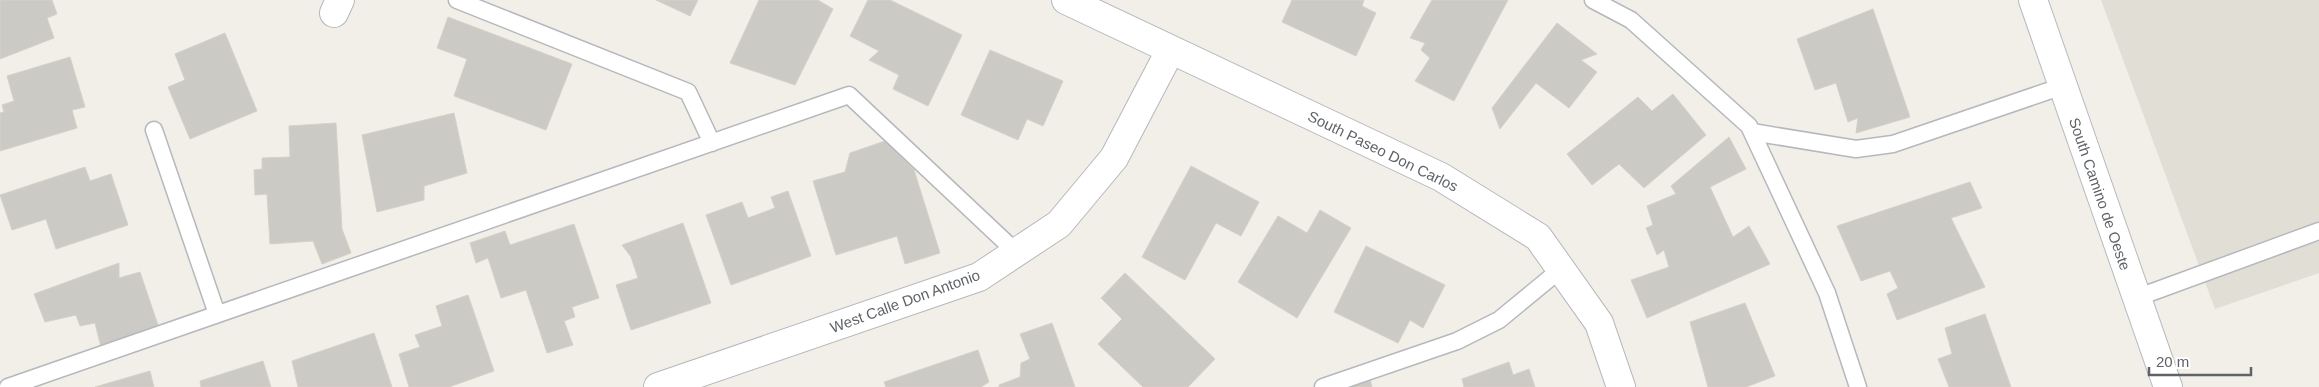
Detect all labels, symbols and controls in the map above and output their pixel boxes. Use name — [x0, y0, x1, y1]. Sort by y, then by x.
street label: South Paseo Don Carlos — [1305, 107, 1461, 195]
street label: South Camino de Oeste — [2066, 116, 2134, 272]
street label: West Calle Don Antonio — [828, 266, 982, 336]
scale bar — [2149, 344, 2252, 376]
text: 20 m — [2156, 353, 2189, 370]

